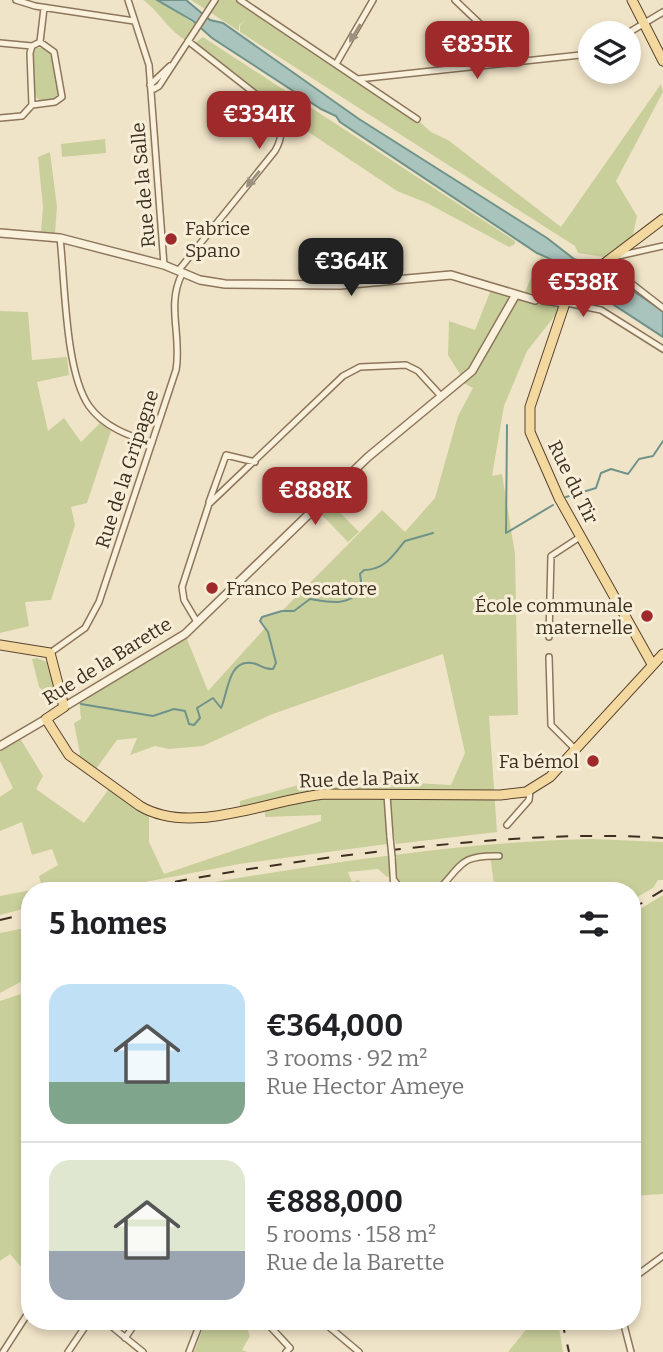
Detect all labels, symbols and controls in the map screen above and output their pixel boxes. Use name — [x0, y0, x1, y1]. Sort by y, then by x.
map controls — [578, 21, 641, 84]
button: layers — [578, 21, 641, 84]
pin: €835K — [428, 22, 526, 81]
one-way arrow — [349, 23, 362, 42]
text: €835K — [441, 30, 513, 58]
pin: €334K — [210, 92, 308, 151]
text: €334K — [223, 100, 295, 128]
street label: Rue de la Salle — [126, 121, 160, 249]
one-way arrow — [246, 171, 261, 188]
place label: Fabrice Spano — [185, 217, 250, 262]
marker: Fabrice Spano — [163, 231, 179, 247]
pin: €364K — [302, 238, 400, 298]
text: €364K — [314, 247, 388, 275]
pin: €538K — [534, 260, 632, 319]
text: €538K — [548, 268, 618, 296]
street label: Rue de la Gripagne — [91, 387, 163, 551]
street label: Rue du Tir — [543, 437, 603, 528]
pin: €888K — [266, 468, 364, 527]
text: €888K — [278, 476, 352, 504]
place label: Franco Pescatore — [226, 577, 377, 600]
marker: Franco Pescatore — [204, 580, 220, 596]
place label: École communale maternelle — [475, 594, 633, 639]
marker: École communale maternelle — [639, 608, 655, 624]
street label: Rue de la Barette — [38, 612, 176, 710]
place label: Fa bémol — [499, 750, 579, 773]
marker: Fa bémol — [585, 753, 601, 769]
street label: Rue de la Paix — [299, 765, 420, 793]
icon: filters — [575, 905, 613, 943]
text: 5 homes — [49, 906, 167, 942]
text: €364,000 — [266, 1008, 403, 1044]
icon: home — [105, 1012, 189, 1096]
text: 3 rooms · 92 m² — [266, 1044, 427, 1072]
text: Rue Hector Ameye — [266, 1072, 464, 1100]
text: €888,000 — [266, 1184, 403, 1220]
icon: home — [105, 1188, 189, 1272]
text: 5 rooms · 158 m² — [266, 1220, 436, 1248]
text: Rue de la Barette — [266, 1248, 445, 1276]

